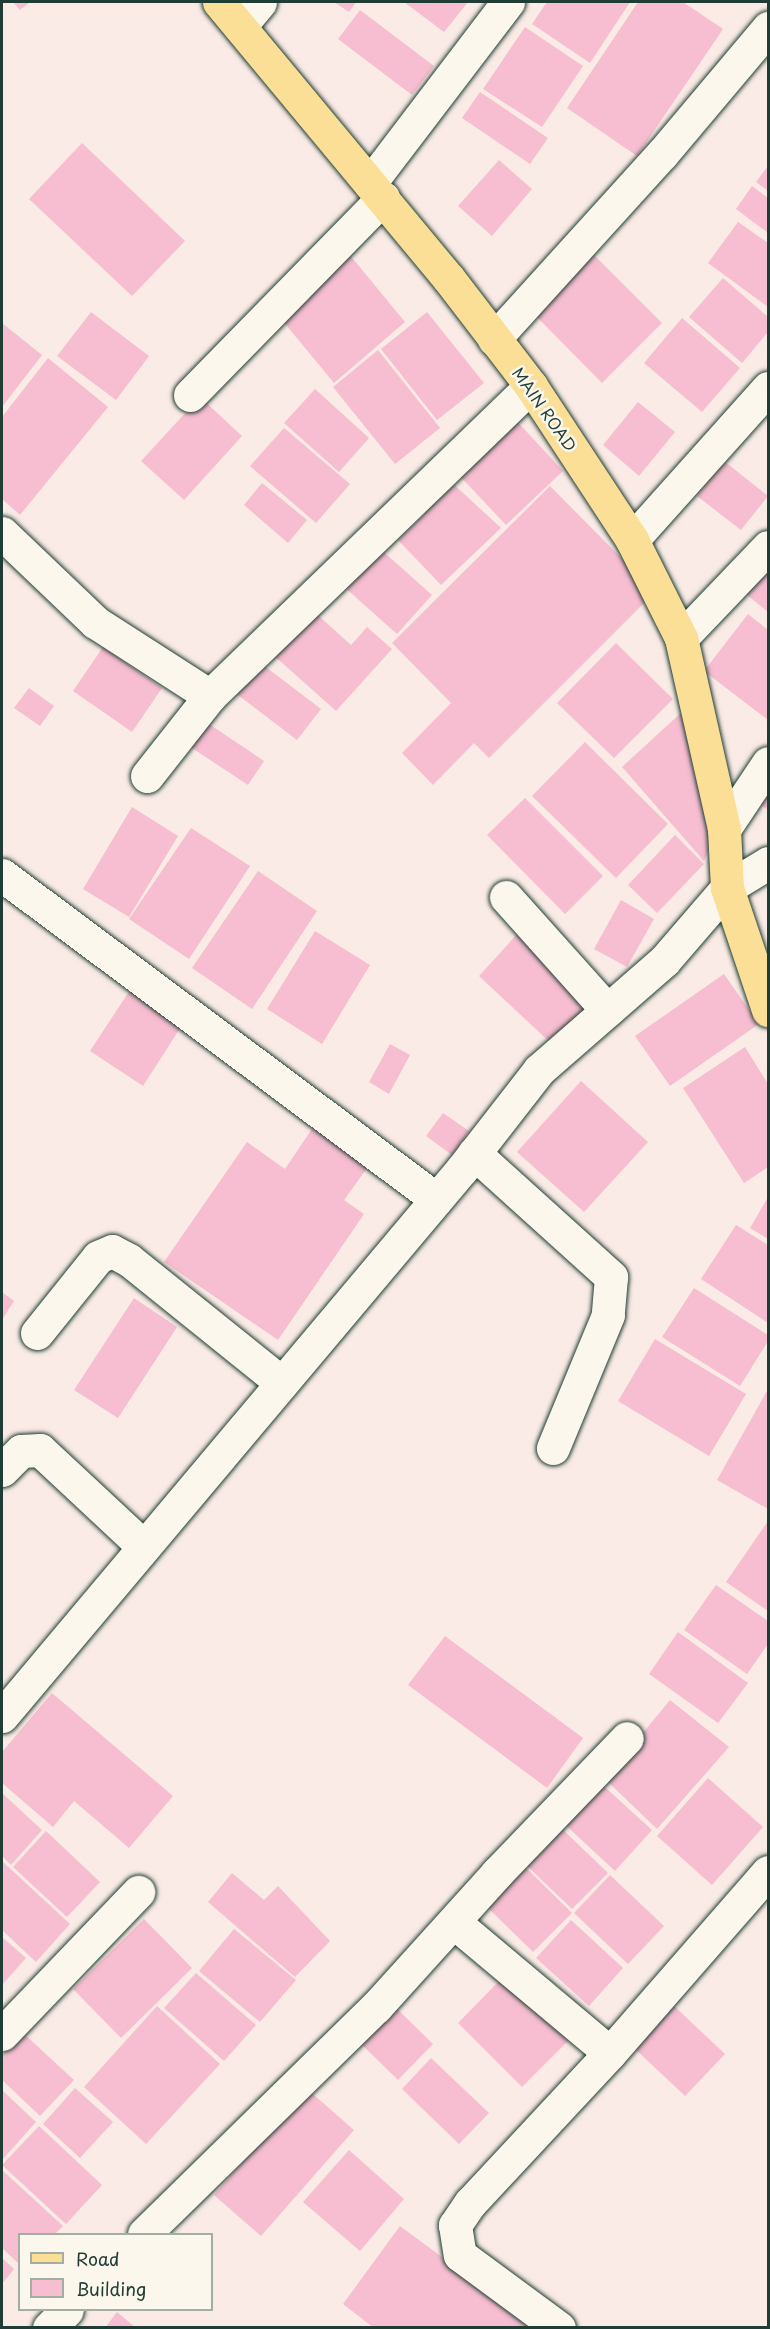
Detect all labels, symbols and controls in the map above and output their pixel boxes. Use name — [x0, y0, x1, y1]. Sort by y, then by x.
street label: MAIN ROAD — [509, 363, 581, 455]
legend — [18, 2233, 213, 2311]
text: Road — [76, 2245, 120, 2272]
text: Building — [76, 2275, 146, 2302]

